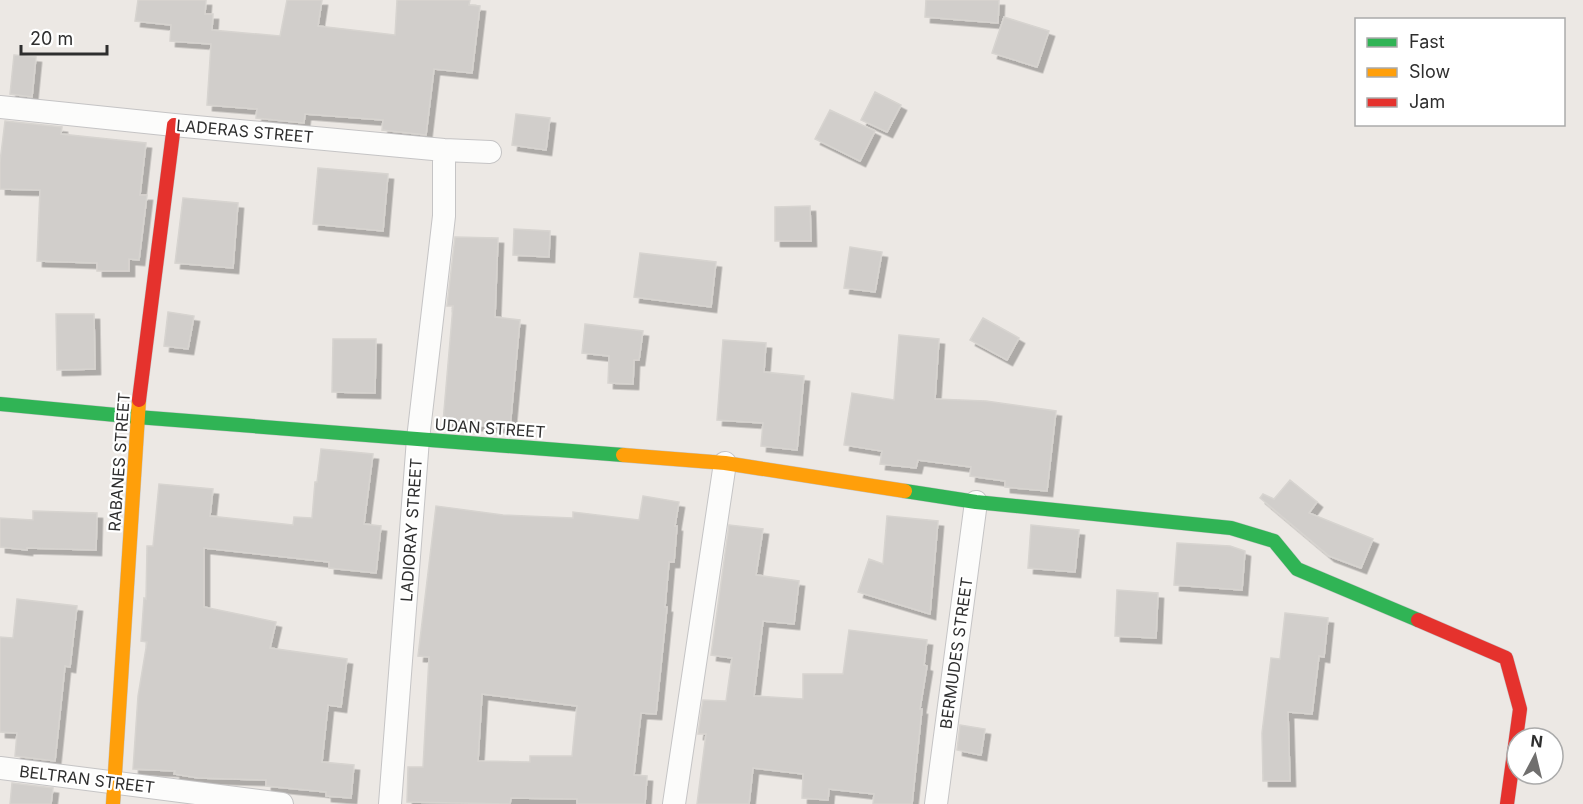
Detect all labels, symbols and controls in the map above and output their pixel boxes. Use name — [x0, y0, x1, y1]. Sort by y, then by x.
scale bar — [21, 18, 106, 56]
legend — [1355, 18, 1565, 126]
text: 20 m — [30, 28, 73, 49]
text: Fast — [1409, 31, 1445, 52]
text: Slow — [1409, 61, 1450, 82]
text: Jam — [1409, 91, 1445, 112]
street label: LADERAS STREET — [175, 115, 315, 147]
street label: RABANES STREET — [104, 392, 134, 532]
street label: UDAN STREET — [434, 414, 546, 442]
street label: LADIORAY STREET — [396, 457, 426, 603]
street label: BERMUDES STREET — [935, 576, 977, 730]
north arrow — [1505, 726, 1565, 786]
text: N — [1530, 730, 1544, 752]
street label: BELTRAN STREET — [18, 761, 156, 797]

